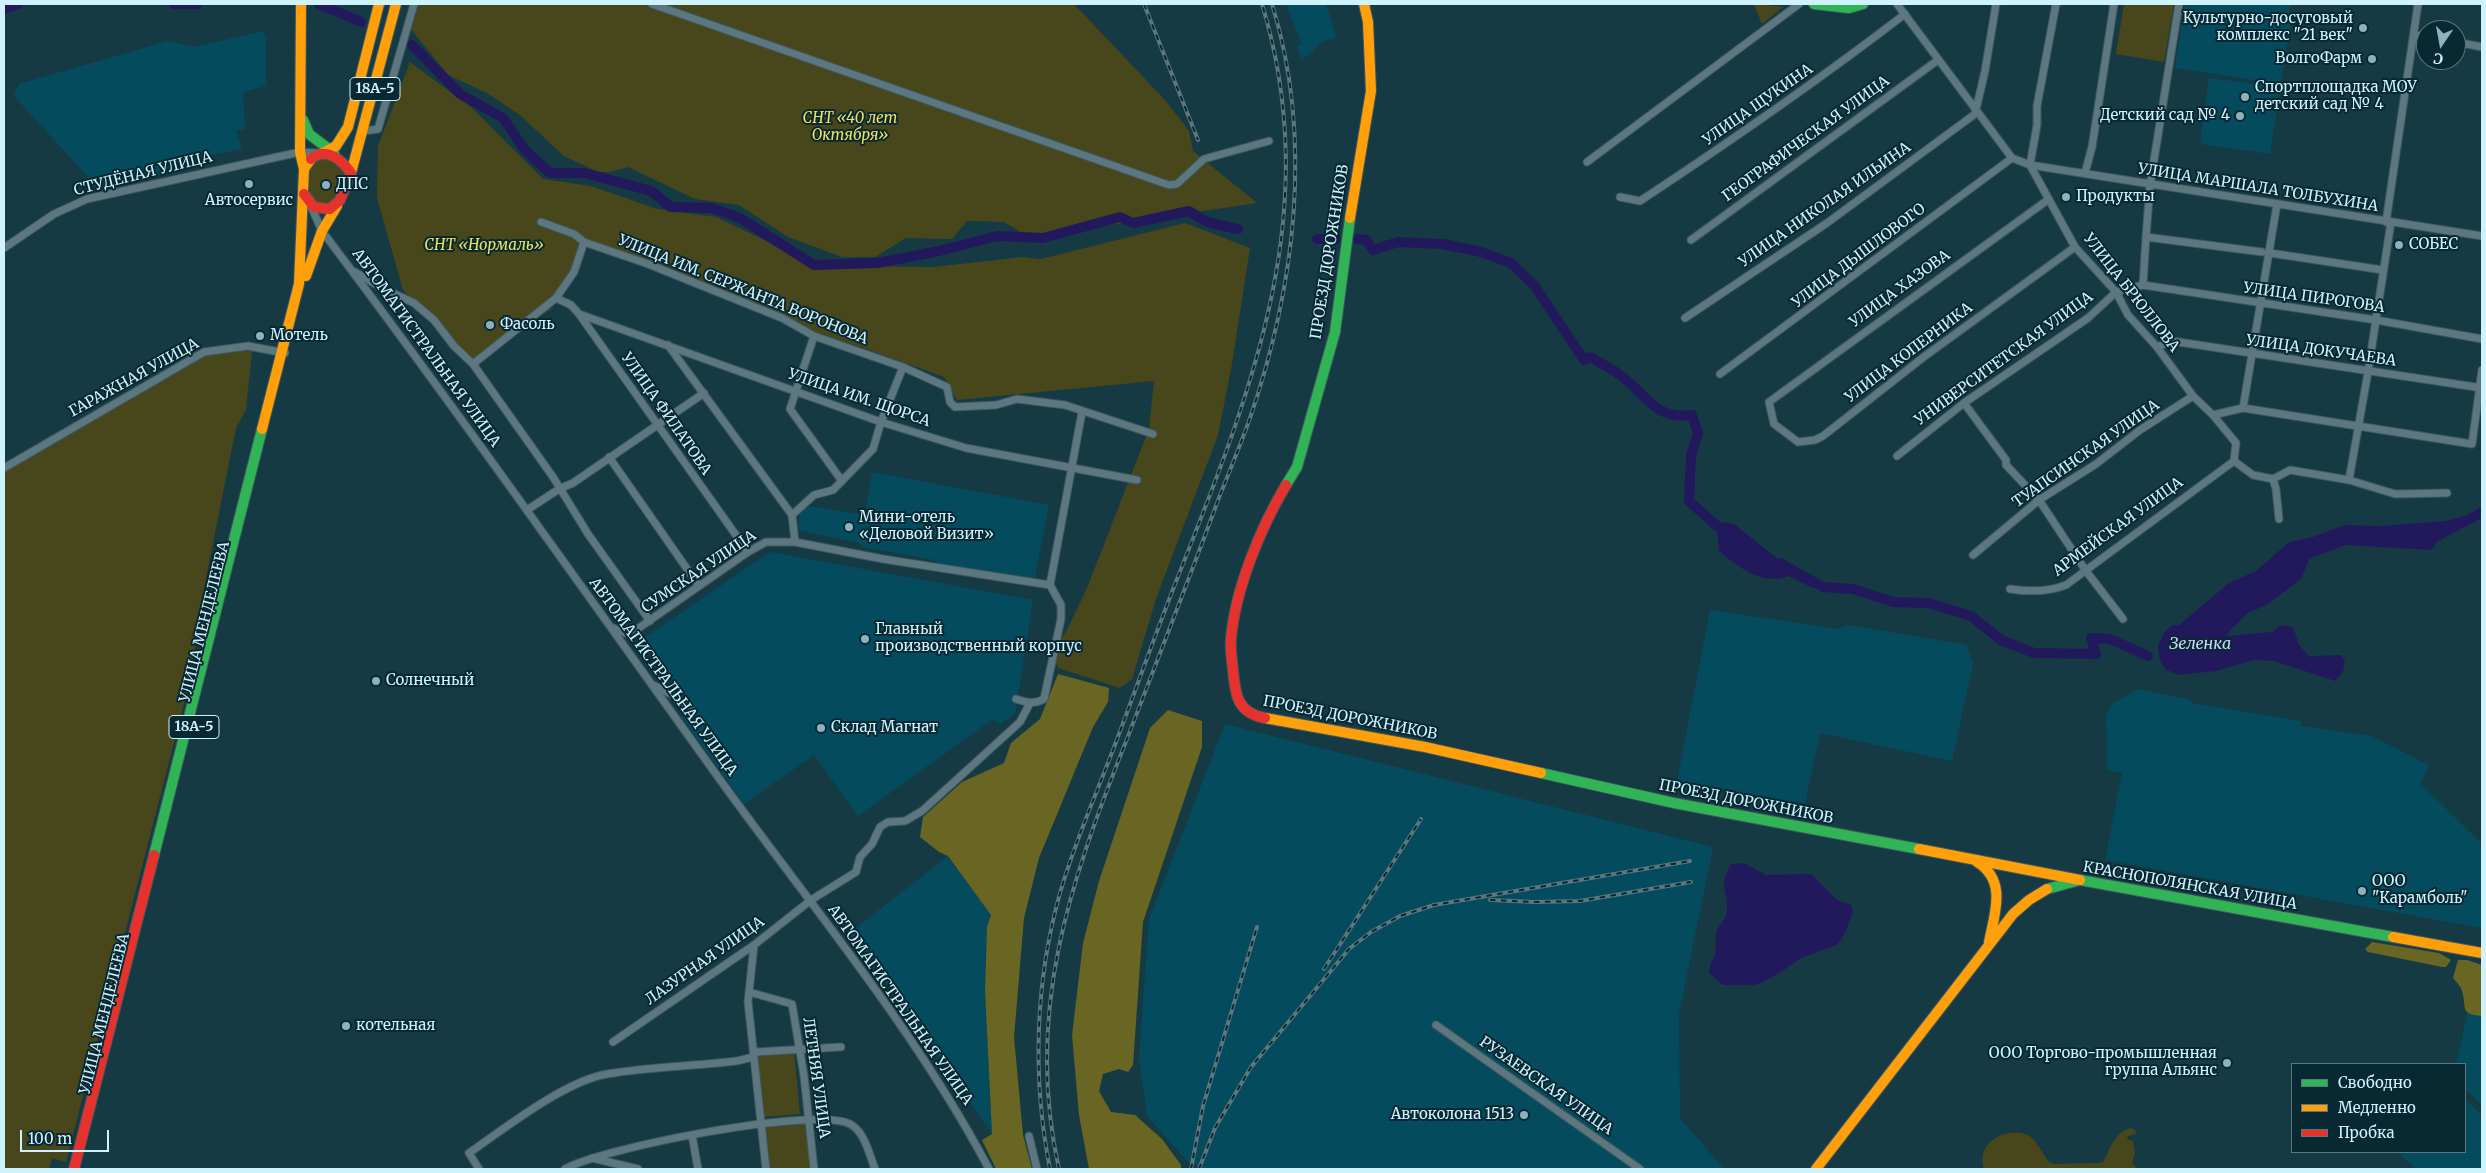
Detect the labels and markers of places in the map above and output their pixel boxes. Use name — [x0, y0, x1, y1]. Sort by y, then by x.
place label: Культурно-досуговый комплекс "21 век" — [2183, 10, 2353, 45]
marker: Культурно-досуговый комплекс "21 век" — [2357, 22, 2369, 34]
place label: ВолгоФарм — [2275, 50, 2362, 68]
marker: ВолгоФарм — [2366, 53, 2378, 65]
place label: Спортплощадка МОУ детский сад № 4 — [2255, 79, 2417, 114]
marker: Спортплощадка МОУ детский сад № 4 — [2239, 91, 2251, 103]
place label: Детский сад № 4 — [2100, 107, 2230, 125]
marker: Детский сад № 4 — [2234, 110, 2246, 122]
place label: ДПС — [336, 176, 368, 194]
marker: Автосервис — [243, 178, 255, 190]
marker: ДПС — [320, 179, 332, 191]
place label: Продукты — [2076, 188, 2155, 206]
marker: Продукты — [2060, 191, 2072, 203]
place label: Автосервис — [205, 192, 293, 210]
place label: СОБЕС — [2409, 236, 2458, 254]
marker: СОБЕС — [2393, 239, 2405, 251]
place label: Фасоль — [500, 316, 555, 334]
marker: Фасоль — [484, 319, 496, 331]
place label: Мотель — [270, 327, 328, 345]
marker: Мотель — [254, 330, 266, 342]
place label: Мини-отель «Деловой Визит» — [859, 509, 994, 544]
marker: Мини-отель «Деловой Визит» — [843, 521, 855, 533]
place label: Главный производственный корпус — [875, 621, 1082, 656]
marker: Главный производственный корпус — [859, 633, 871, 645]
place label: Солнечный — [386, 672, 474, 690]
marker: Солнечный — [370, 675, 382, 687]
place label: Склад Магнат — [831, 719, 938, 737]
marker: Склад Магнат — [815, 722, 827, 734]
place label: ООО "Карамболь" — [2372, 873, 2468, 908]
marker: ООО "Карамболь" — [2356, 885, 2368, 897]
place label: котельная — [356, 1017, 436, 1035]
marker: котельная — [340, 1020, 352, 1032]
place label: ООО Торгово-промышленная группа Альянс — [1989, 1045, 2217, 1080]
marker: ООО Торгово-промышленная группа Альянс — [2221, 1057, 2233, 1069]
place label: Автоколона 1513 — [1391, 1106, 1514, 1124]
marker: Автоколона 1513 — [1518, 1109, 1530, 1121]

